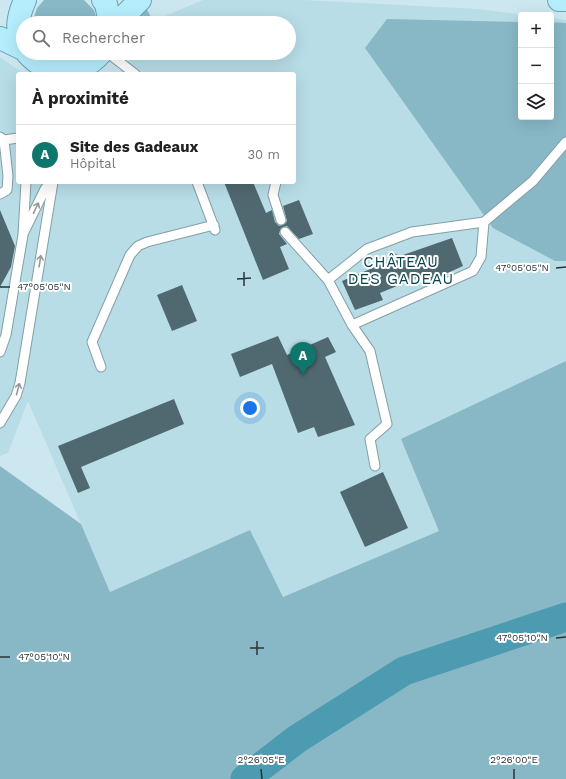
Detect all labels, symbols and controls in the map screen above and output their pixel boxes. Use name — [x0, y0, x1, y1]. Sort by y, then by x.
map controls — [518, 12, 554, 120]
button: + — [518, 12, 554, 48]
search box — [16, 16, 296, 60]
icon: search — [30, 27, 52, 49]
text: Rechercher — [62, 29, 145, 47]
button: − — [518, 48, 554, 84]
button: layers — [518, 84, 554, 120]
text: À proximité — [32, 88, 129, 108]
text: Site des Gadeaux — [70, 138, 198, 156]
text: A — [41, 147, 49, 162]
text: 30 m — [248, 147, 280, 162]
text: Hôpital — [70, 156, 116, 171]
one-way arrow — [33, 202, 40, 214]
district label: CHÂTEAU DES GADEAU — [348, 253, 454, 288]
one-way arrow — [36, 255, 44, 268]
text: 47°05'05"N — [495, 262, 549, 273]
text: 47°05'05"N — [17, 281, 71, 292]
pin: A — [290, 342, 316, 375]
one-way arrow — [15, 383, 22, 396]
your location — [240, 398, 260, 418]
text: 47°05'10"N — [496, 632, 548, 643]
text: 47°05'10"N — [18, 651, 70, 662]
text: 2°26'05"E — [237, 754, 285, 765]
text: 2°26'00"E — [490, 754, 538, 765]

